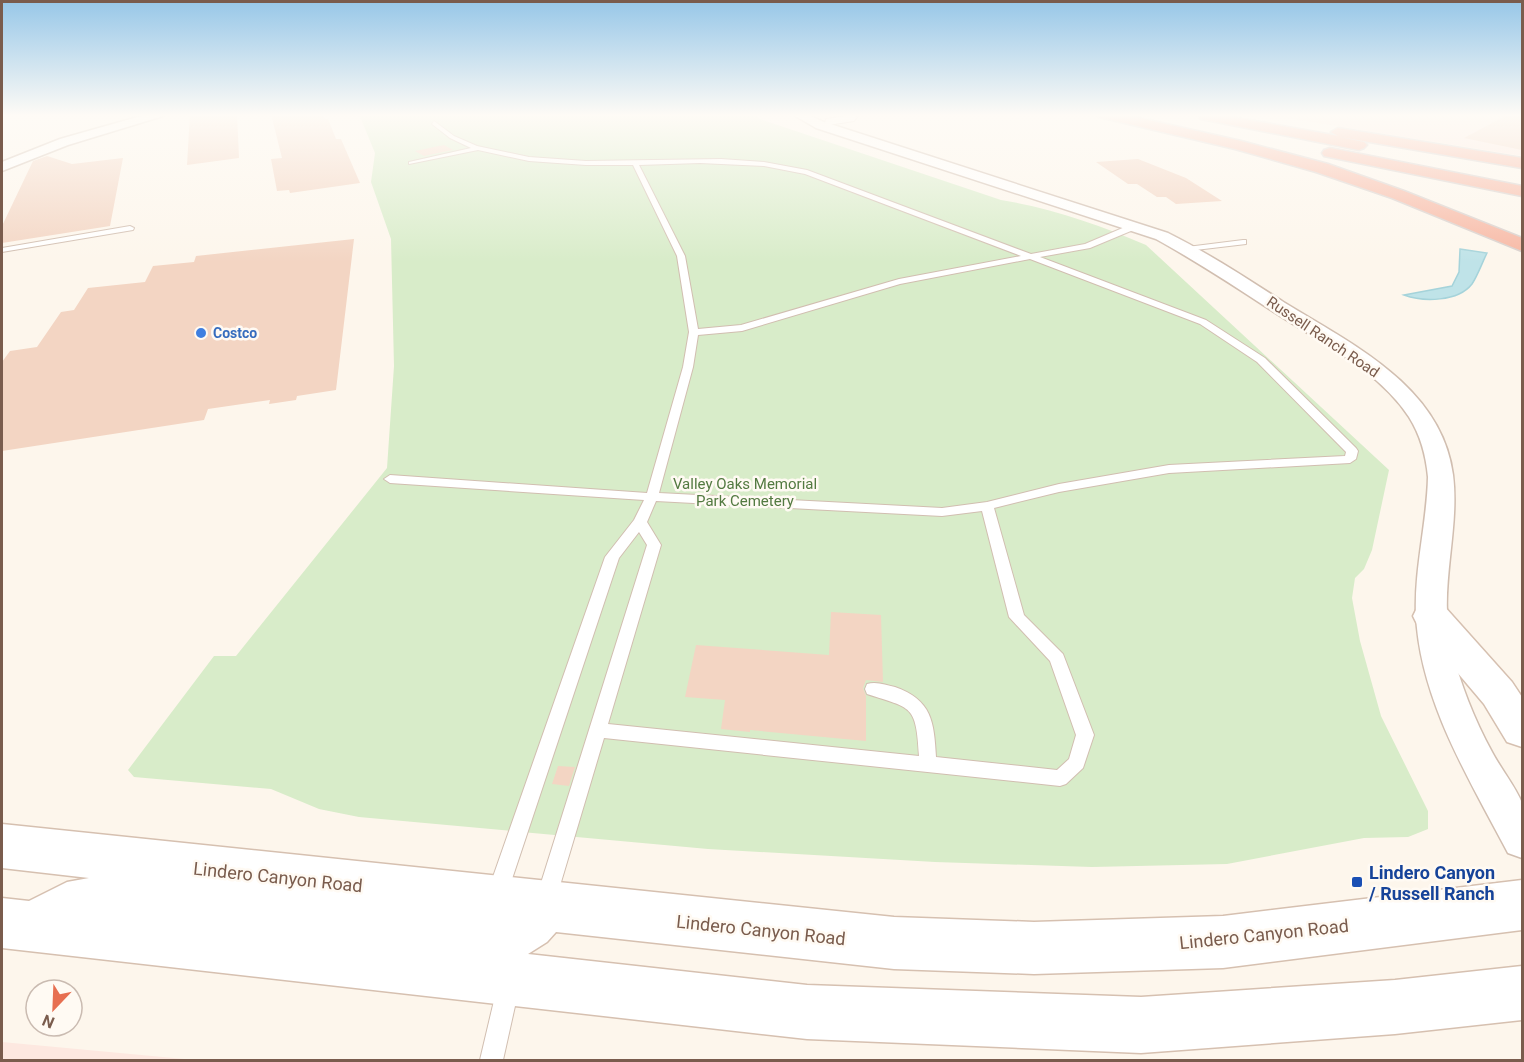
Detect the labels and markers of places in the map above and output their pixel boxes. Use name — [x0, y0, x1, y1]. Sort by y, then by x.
place label: Costco — [213, 325, 257, 341]
marker: Costco — [194, 326, 208, 340]
place label: Lindero Canyon / Russell Ranch — [1368, 862, 1495, 904]
marker: Lindero Canyon / Russell Ranch — [1350, 875, 1364, 889]

